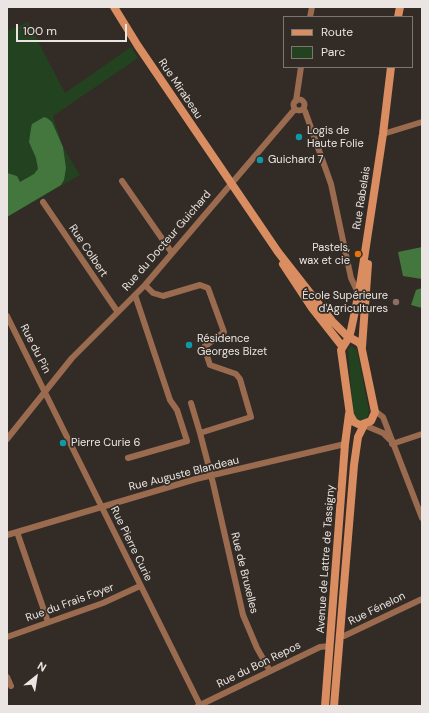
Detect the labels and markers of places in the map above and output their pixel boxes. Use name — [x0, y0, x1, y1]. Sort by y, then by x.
place label: Logis de Haute Folie — [307, 124, 364, 150]
marker: Logis de Haute Folie — [294, 132, 304, 142]
place label: Guichard 7 — [268, 153, 323, 167]
marker: Guichard 7 — [255, 155, 265, 165]
place label: Pastels, wax et cie — [299, 241, 350, 267]
marker: Pastels, wax et cie — [353, 249, 363, 259]
place label: École Supérieure d'Agricultures — [302, 289, 388, 315]
marker: École Supérieure d'Agricultures — [391, 297, 401, 307]
place label: Résidence Georges Bizet — [197, 332, 267, 358]
marker: Résidence Georges Bizet — [184, 340, 194, 350]
place label: Pierre Curie 6 — [71, 436, 140, 450]
marker: Pierre Curie 6 — [58, 438, 68, 448]

